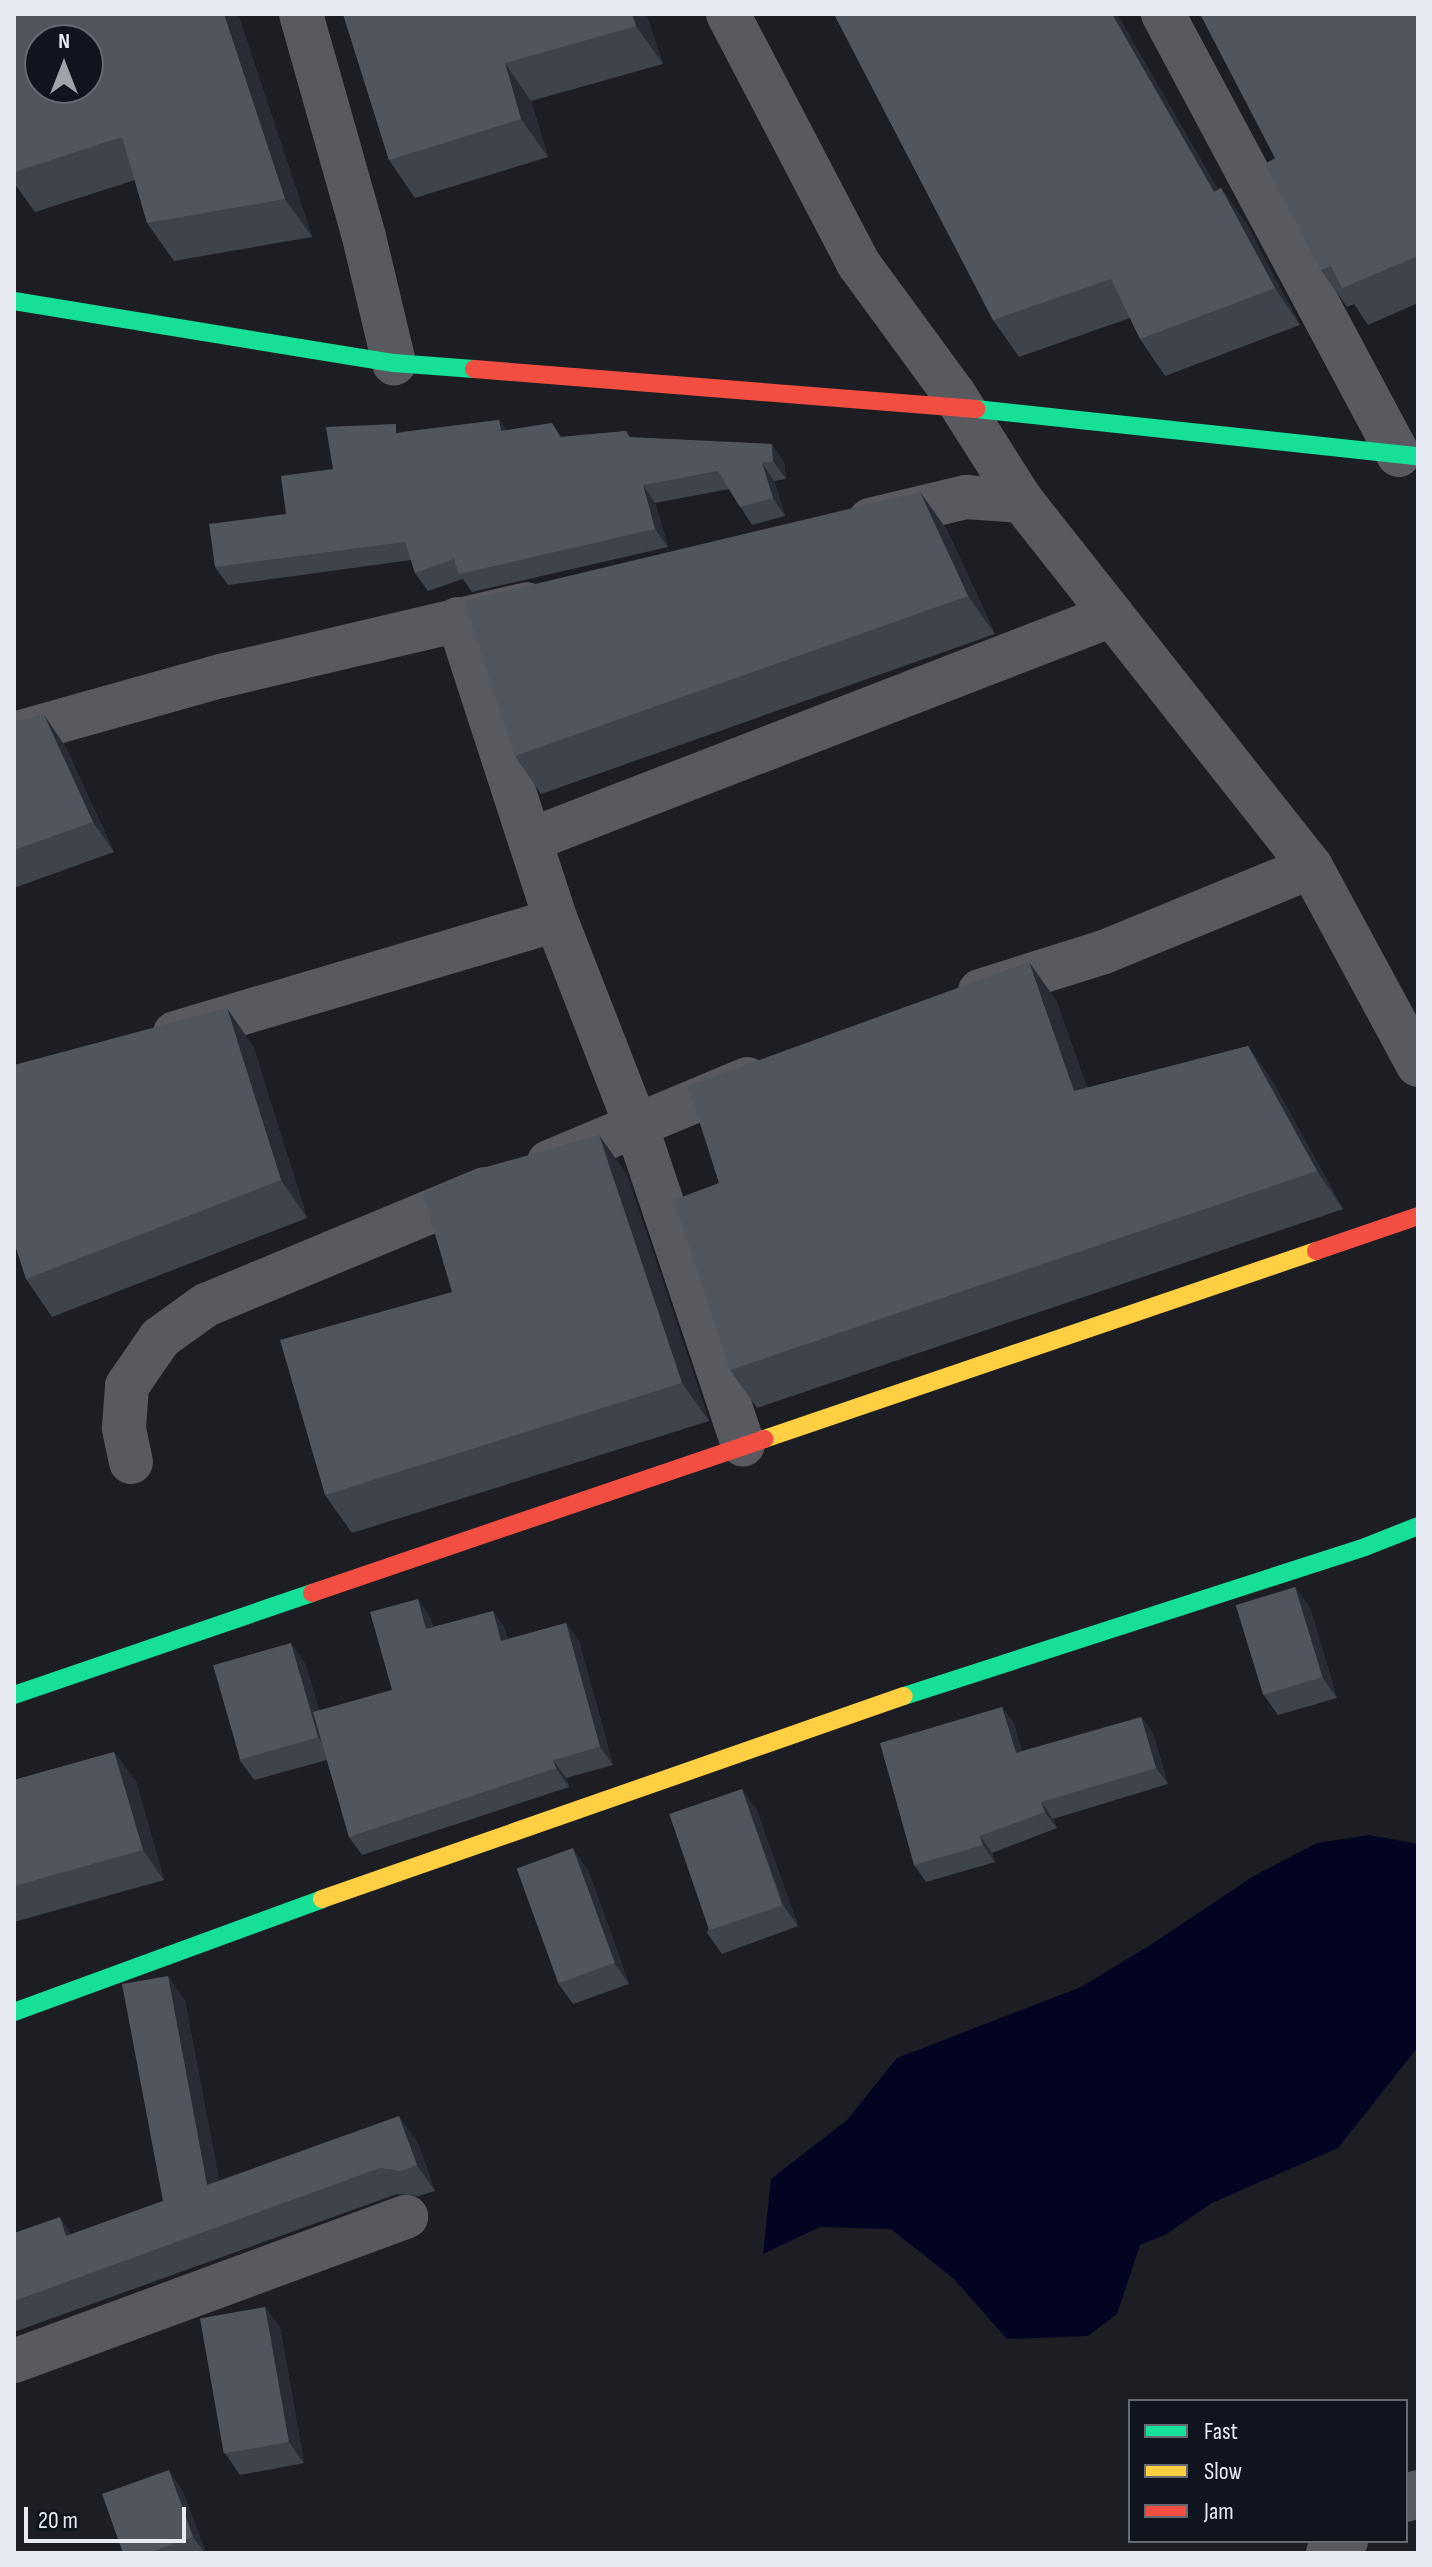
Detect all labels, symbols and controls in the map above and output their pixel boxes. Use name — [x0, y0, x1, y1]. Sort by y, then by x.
north arrow — [24, 24, 104, 104]
text: N — [58, 28, 70, 55]
legend — [1128, 2399, 1408, 2543]
text: Fast — [1204, 2417, 1238, 2446]
text: Slow — [1204, 2457, 1242, 2486]
scale bar — [28, 2491, 190, 2541]
text: Jam — [1204, 2497, 1234, 2526]
text: 20 m — [38, 2506, 78, 2535]

